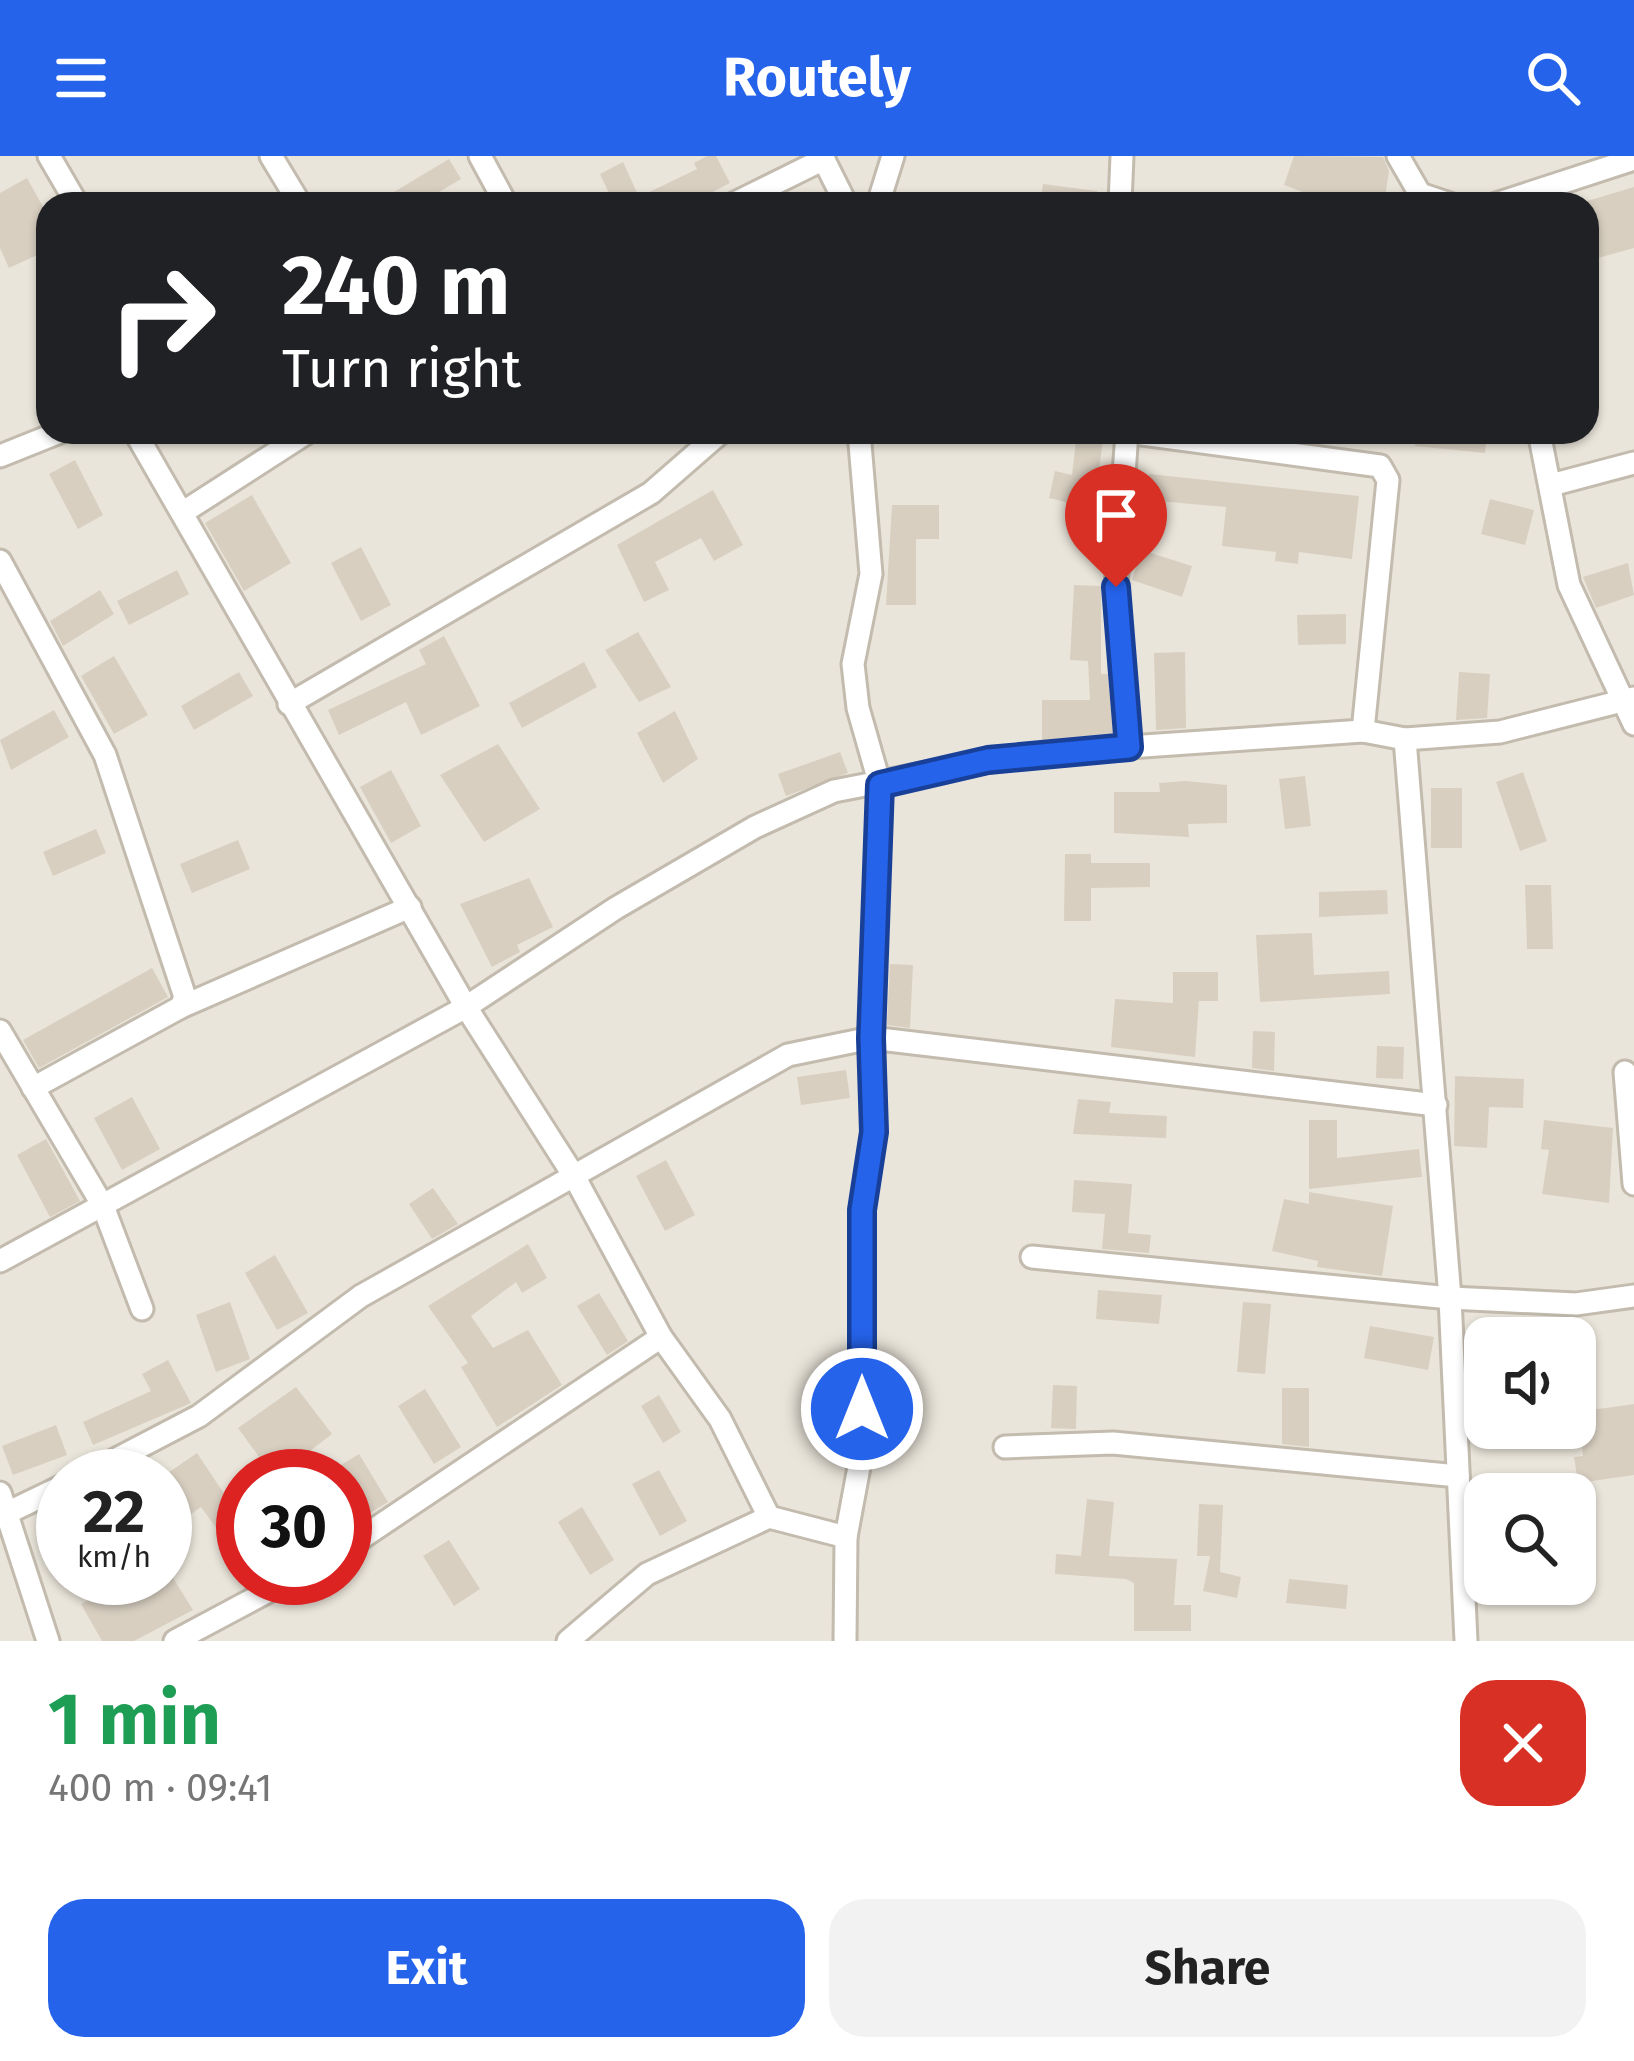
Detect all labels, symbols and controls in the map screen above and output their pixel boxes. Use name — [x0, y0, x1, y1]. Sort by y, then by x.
icon: menu — [48, 45, 114, 111]
icon: search — [1520, 45, 1586, 111]
text: Routely — [723, 46, 911, 110]
text: 240 m — [282, 235, 510, 336]
icon: right — [84, 240, 240, 396]
text: Turn right — [282, 337, 521, 401]
pin — [1065, 464, 1167, 587]
icon: arrive — [1083, 482, 1149, 548]
map controls — [1464, 1317, 1596, 1605]
button: sound — [1464, 1317, 1596, 1449]
position arrow — [799, 1346, 925, 1472]
speed limit sign: 30 — [216, 1449, 372, 1605]
button: search — [1464, 1473, 1596, 1605]
text: 22 — [83, 1476, 145, 1548]
text: km/h — [77, 1539, 151, 1575]
text: 1 min — [48, 1677, 221, 1763]
button: close — [1460, 1680, 1586, 1806]
text: 400 m · 09:41 — [48, 1765, 272, 1811]
button: Exit — [48, 1899, 805, 2037]
button: Share — [829, 1899, 1586, 2037]

